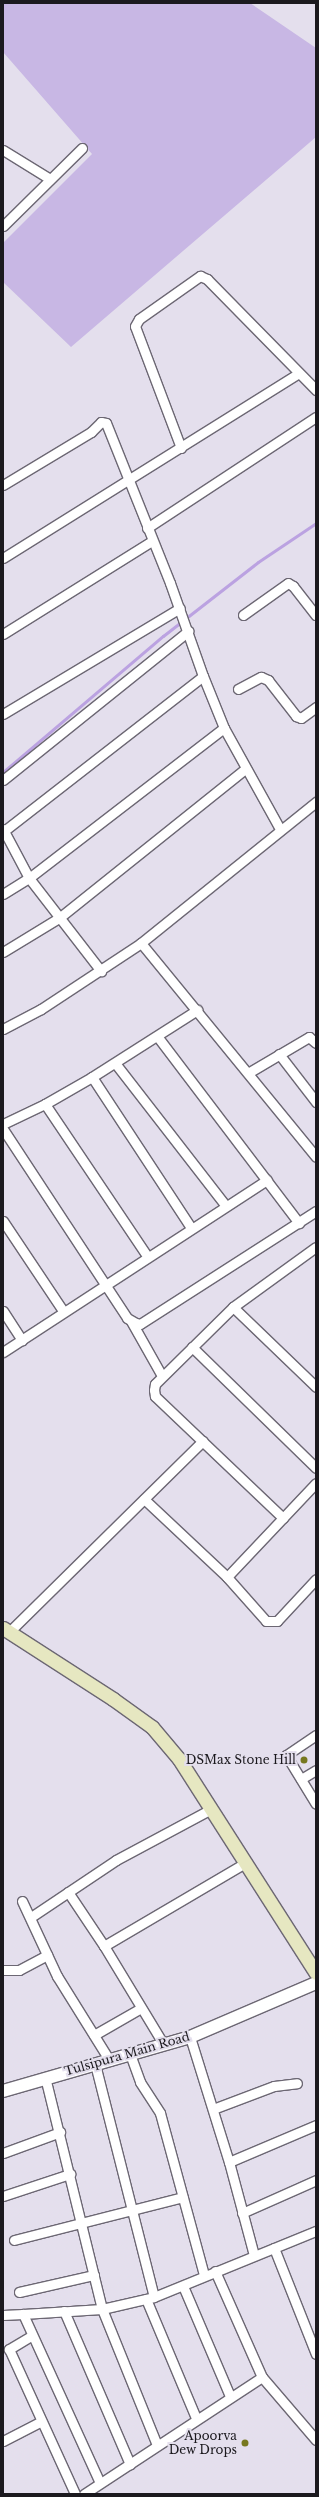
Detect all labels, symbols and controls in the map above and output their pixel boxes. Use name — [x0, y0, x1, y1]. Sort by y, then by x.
place label: DSMax Stone Hill — [186, 1753, 296, 1767]
marker: DSMax Stone Hill — [299, 1755, 309, 1765]
street label: Tulsipura Main Road — [63, 2029, 191, 2079]
place label: Apoorva Dew Drops — [168, 2429, 237, 2457]
marker: Apoorva Dew Drops — [240, 2438, 250, 2448]

